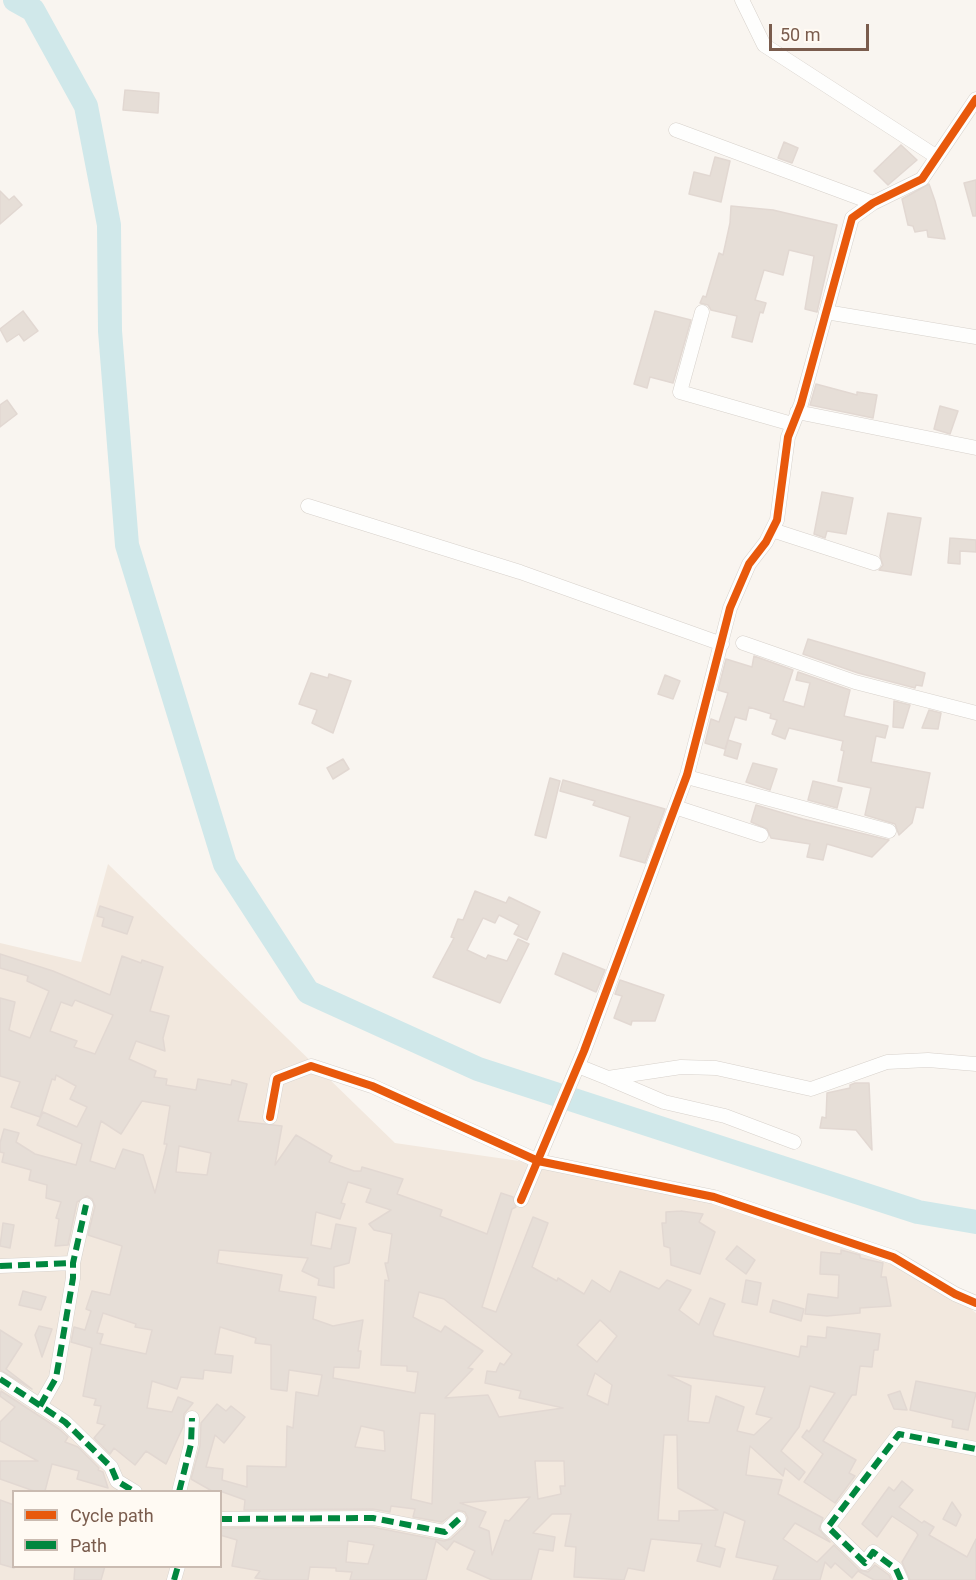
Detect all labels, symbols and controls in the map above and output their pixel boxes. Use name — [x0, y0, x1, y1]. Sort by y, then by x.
scale bar — [772, 12, 872, 50]
text: 50 m — [780, 24, 820, 45]
legend — [12, 1490, 222, 1568]
text: Cycle path — [70, 1505, 154, 1526]
text: Path — [70, 1535, 107, 1556]

